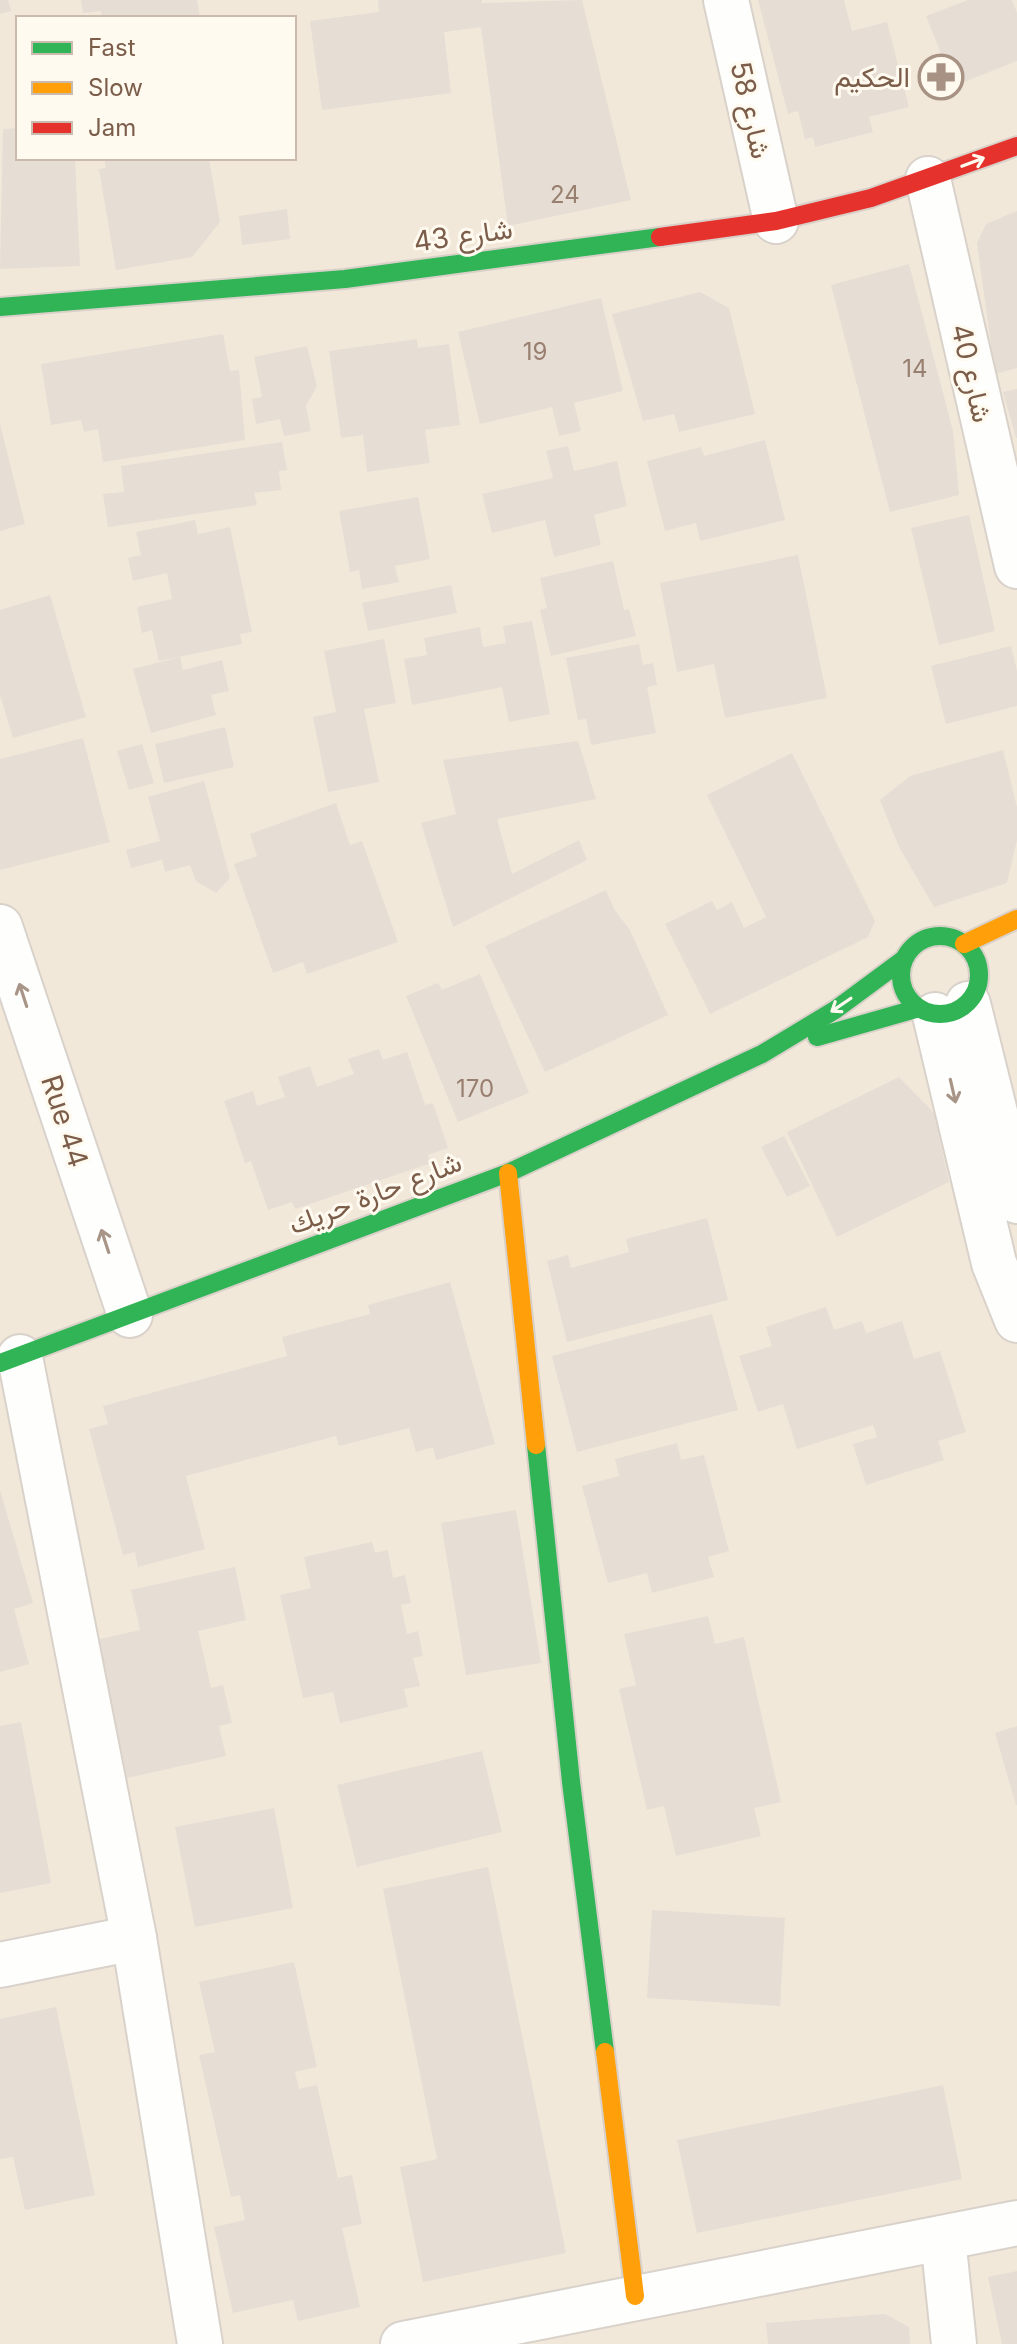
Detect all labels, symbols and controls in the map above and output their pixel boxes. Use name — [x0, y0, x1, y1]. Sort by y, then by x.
legend — [16, 16, 296, 160]
text: Fast — [88, 33, 136, 62]
pharmacy icon: الحكيم — [917, 53, 965, 101]
street label: شارع 58 — [721, 58, 779, 162]
place label: الحكيم — [834, 60, 910, 96]
text: Slow — [88, 73, 143, 102]
text: Jam — [88, 113, 136, 142]
one-way arrow — [960, 154, 984, 168]
house number: 24 — [550, 180, 580, 209]
street label: شارع 43 — [411, 211, 515, 261]
street label: شارع 40 — [942, 320, 1000, 426]
house number: 19 — [523, 337, 547, 366]
house number: 14 — [902, 354, 928, 383]
one-way arrow — [14, 982, 29, 1007]
one-way arrow — [831, 997, 853, 1013]
street label: Rue 44 — [34, 1071, 96, 1171]
house number: 170 — [456, 1074, 494, 1103]
one-way arrow — [946, 1078, 961, 1103]
street label: شارع حارة حريك — [284, 1144, 467, 1243]
one-way arrow — [97, 1229, 112, 1254]

